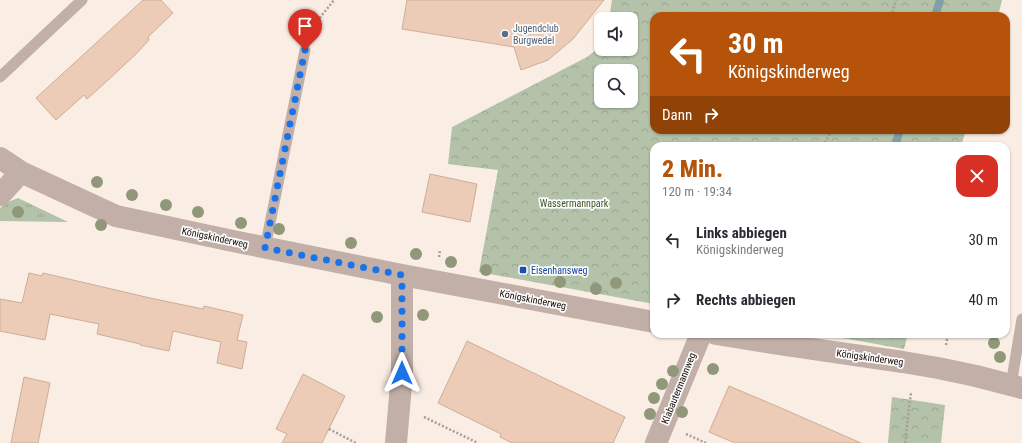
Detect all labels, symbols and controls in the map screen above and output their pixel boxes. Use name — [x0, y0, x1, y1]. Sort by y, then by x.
pin — [288, 9, 322, 50]
map controls — [594, 12, 638, 108]
button: sound — [594, 12, 638, 56]
icon: arrive — [294, 15, 316, 37]
place label: Jugendclub Burgwedel — [513, 23, 559, 46]
text: 30 m — [728, 27, 784, 60]
icon: left — [662, 28, 714, 80]
marker: Jugendclub Burgwedel — [500, 29, 510, 39]
text: Königskinderweg — [728, 61, 850, 82]
button: search — [594, 64, 638, 108]
icon: right — [700, 104, 722, 126]
text: Dann — [662, 106, 692, 124]
text: 2 Min. — [662, 155, 723, 183]
button: close — [956, 155, 998, 197]
text: 120 m · 19:34 — [662, 184, 732, 199]
park label: Wassermannpark — [540, 198, 609, 209]
text: Links abbiegen — [696, 224, 787, 242]
street label: Königskinderweg — [181, 225, 249, 250]
icon: left — [662, 229, 684, 251]
text: 30 m — [968, 231, 998, 249]
text: Königskinderweg — [696, 242, 784, 257]
marker: Eisenhansweg — [518, 265, 528, 275]
place label: Eisenhansweg — [531, 265, 588, 276]
street label: Königskinderweg — [499, 288, 567, 311]
icon: right — [662, 289, 684, 311]
text: Rechts abbiegen — [696, 291, 796, 309]
text: 40 m — [968, 291, 998, 309]
street label: Königskinderweg — [836, 347, 904, 368]
street label: Klabautermannweg — [659, 351, 698, 425]
position arrow — [381, 352, 423, 394]

